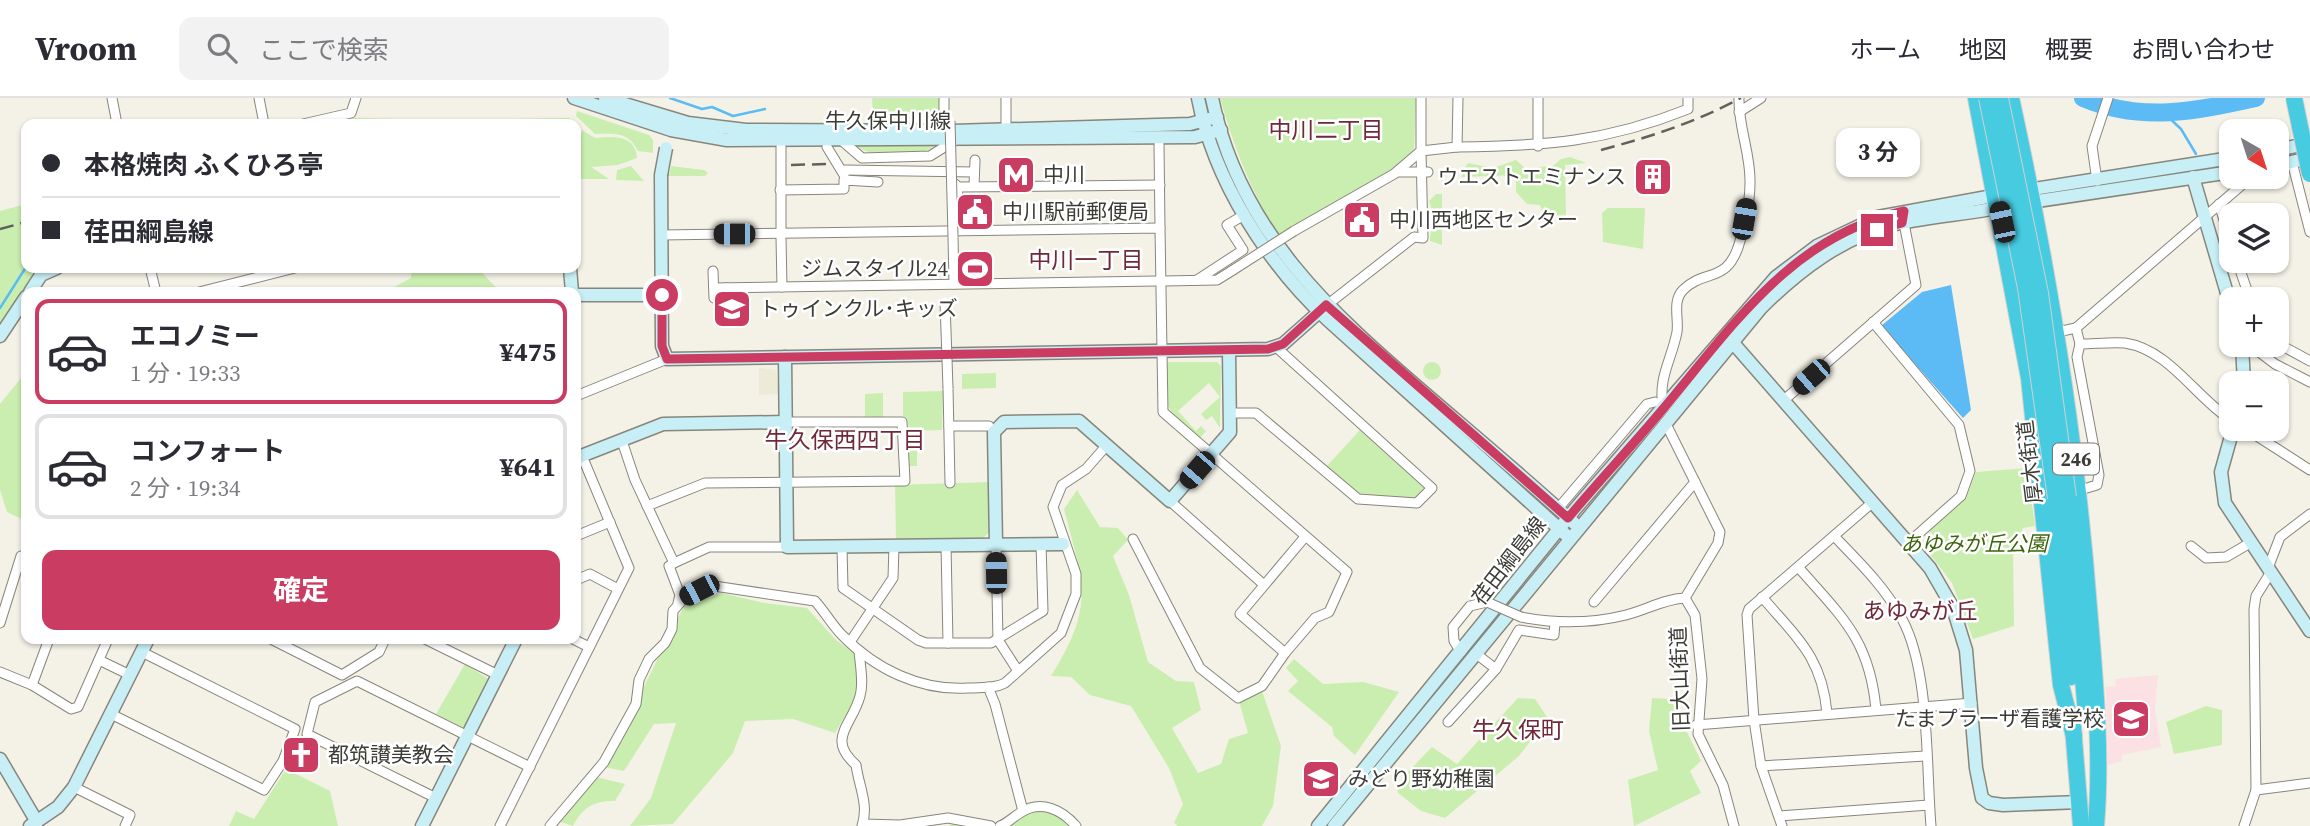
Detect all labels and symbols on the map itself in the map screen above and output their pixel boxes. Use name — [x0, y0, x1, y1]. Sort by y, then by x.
street label: 牛久保中川線 — [825, 106, 951, 135]
district label: 中川二丁目 — [1269, 114, 1384, 146]
north arrow — [2219, 119, 2289, 189]
callout: 3 分 — [1835, 129, 1919, 178]
metro station icon: 中川 — [995, 154, 1037, 196]
building icon: ウエストエミナンス — [1632, 156, 1674, 198]
place label: 中川 — [1043, 160, 1085, 189]
place label: ウエストエミナンス — [1437, 162, 1626, 191]
public building icon: 中川駅前郵便局 — [954, 191, 996, 233]
car — [1731, 196, 1758, 242]
place label: 中川駅前郵便局 — [1002, 197, 1149, 226]
public building icon: 中川西地区センター — [1341, 199, 1383, 241]
car — [1988, 199, 2017, 245]
place label: 中川西地区センター — [1389, 205, 1578, 234]
route end — [1861, 214, 1893, 246]
car — [714, 224, 756, 245]
district label: 中川一丁目 — [1029, 244, 1144, 276]
sports icon: ジムスタイル24 — [954, 248, 996, 290]
place label: ジムスタイル24 — [801, 254, 948, 283]
route start — [646, 279, 678, 311]
school or university icon: トゥインクル･キッズ — [711, 288, 753, 330]
place label: トゥインクル･キッズ — [759, 294, 958, 323]
car — [1789, 355, 1834, 399]
street label: 厚木街道 — [2010, 419, 2049, 506]
district label: 牛久保西四丁目 — [765, 424, 926, 456]
road number: 246 — [2053, 444, 2099, 474]
car — [1176, 447, 1219, 493]
street label: 荏田綱島線 — [1465, 510, 1552, 611]
park label: あゆみが丘公園 — [1901, 529, 2050, 558]
car — [986, 552, 1007, 594]
car — [676, 571, 723, 609]
district label: あゆみが丘 — [1863, 595, 1978, 627]
street label: 旧大山街道 — [1663, 626, 1696, 732]
school or university icon: たまプラーザ看護学校 — [2110, 698, 2152, 740]
place label: たまプラーザ看護学校 — [1895, 704, 2104, 733]
district label: 牛久保町 — [1472, 714, 1564, 746]
church icon: 都筑讃美教会 — [280, 734, 322, 776]
place label: 都筑讃美教会 — [328, 740, 454, 769]
school or university icon: みどり野幼稚園 — [1300, 758, 1342, 800]
place label: みどり野幼稚園 — [1348, 764, 1495, 793]

